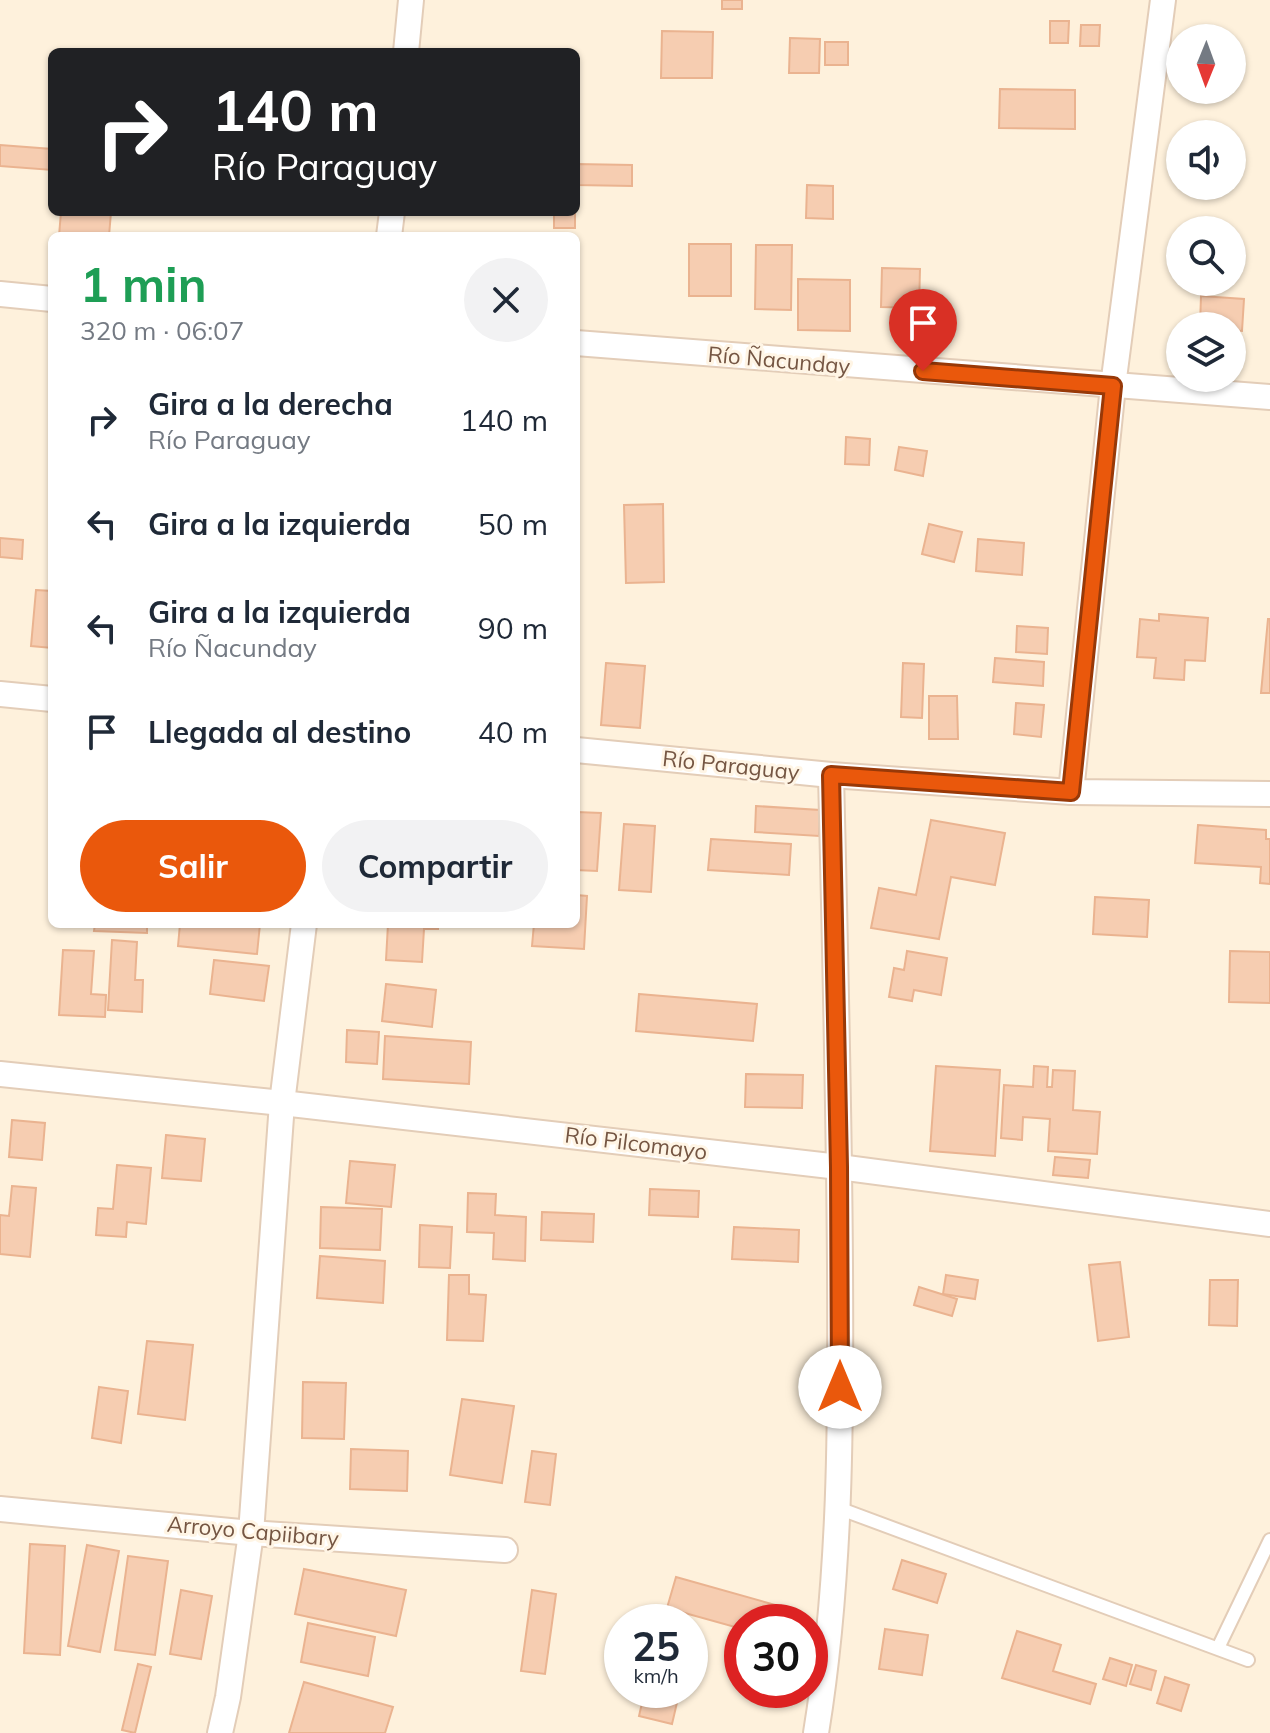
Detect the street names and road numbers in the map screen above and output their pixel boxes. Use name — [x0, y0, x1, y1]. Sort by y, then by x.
street label: Río Ñacunday — [707, 340, 852, 380]
street label: Río Paraguay — [661, 744, 801, 786]
street label: Río Pilcomayo — [563, 1120, 709, 1166]
street label: Arroyo Capiibary — [166, 1510, 340, 1552]

